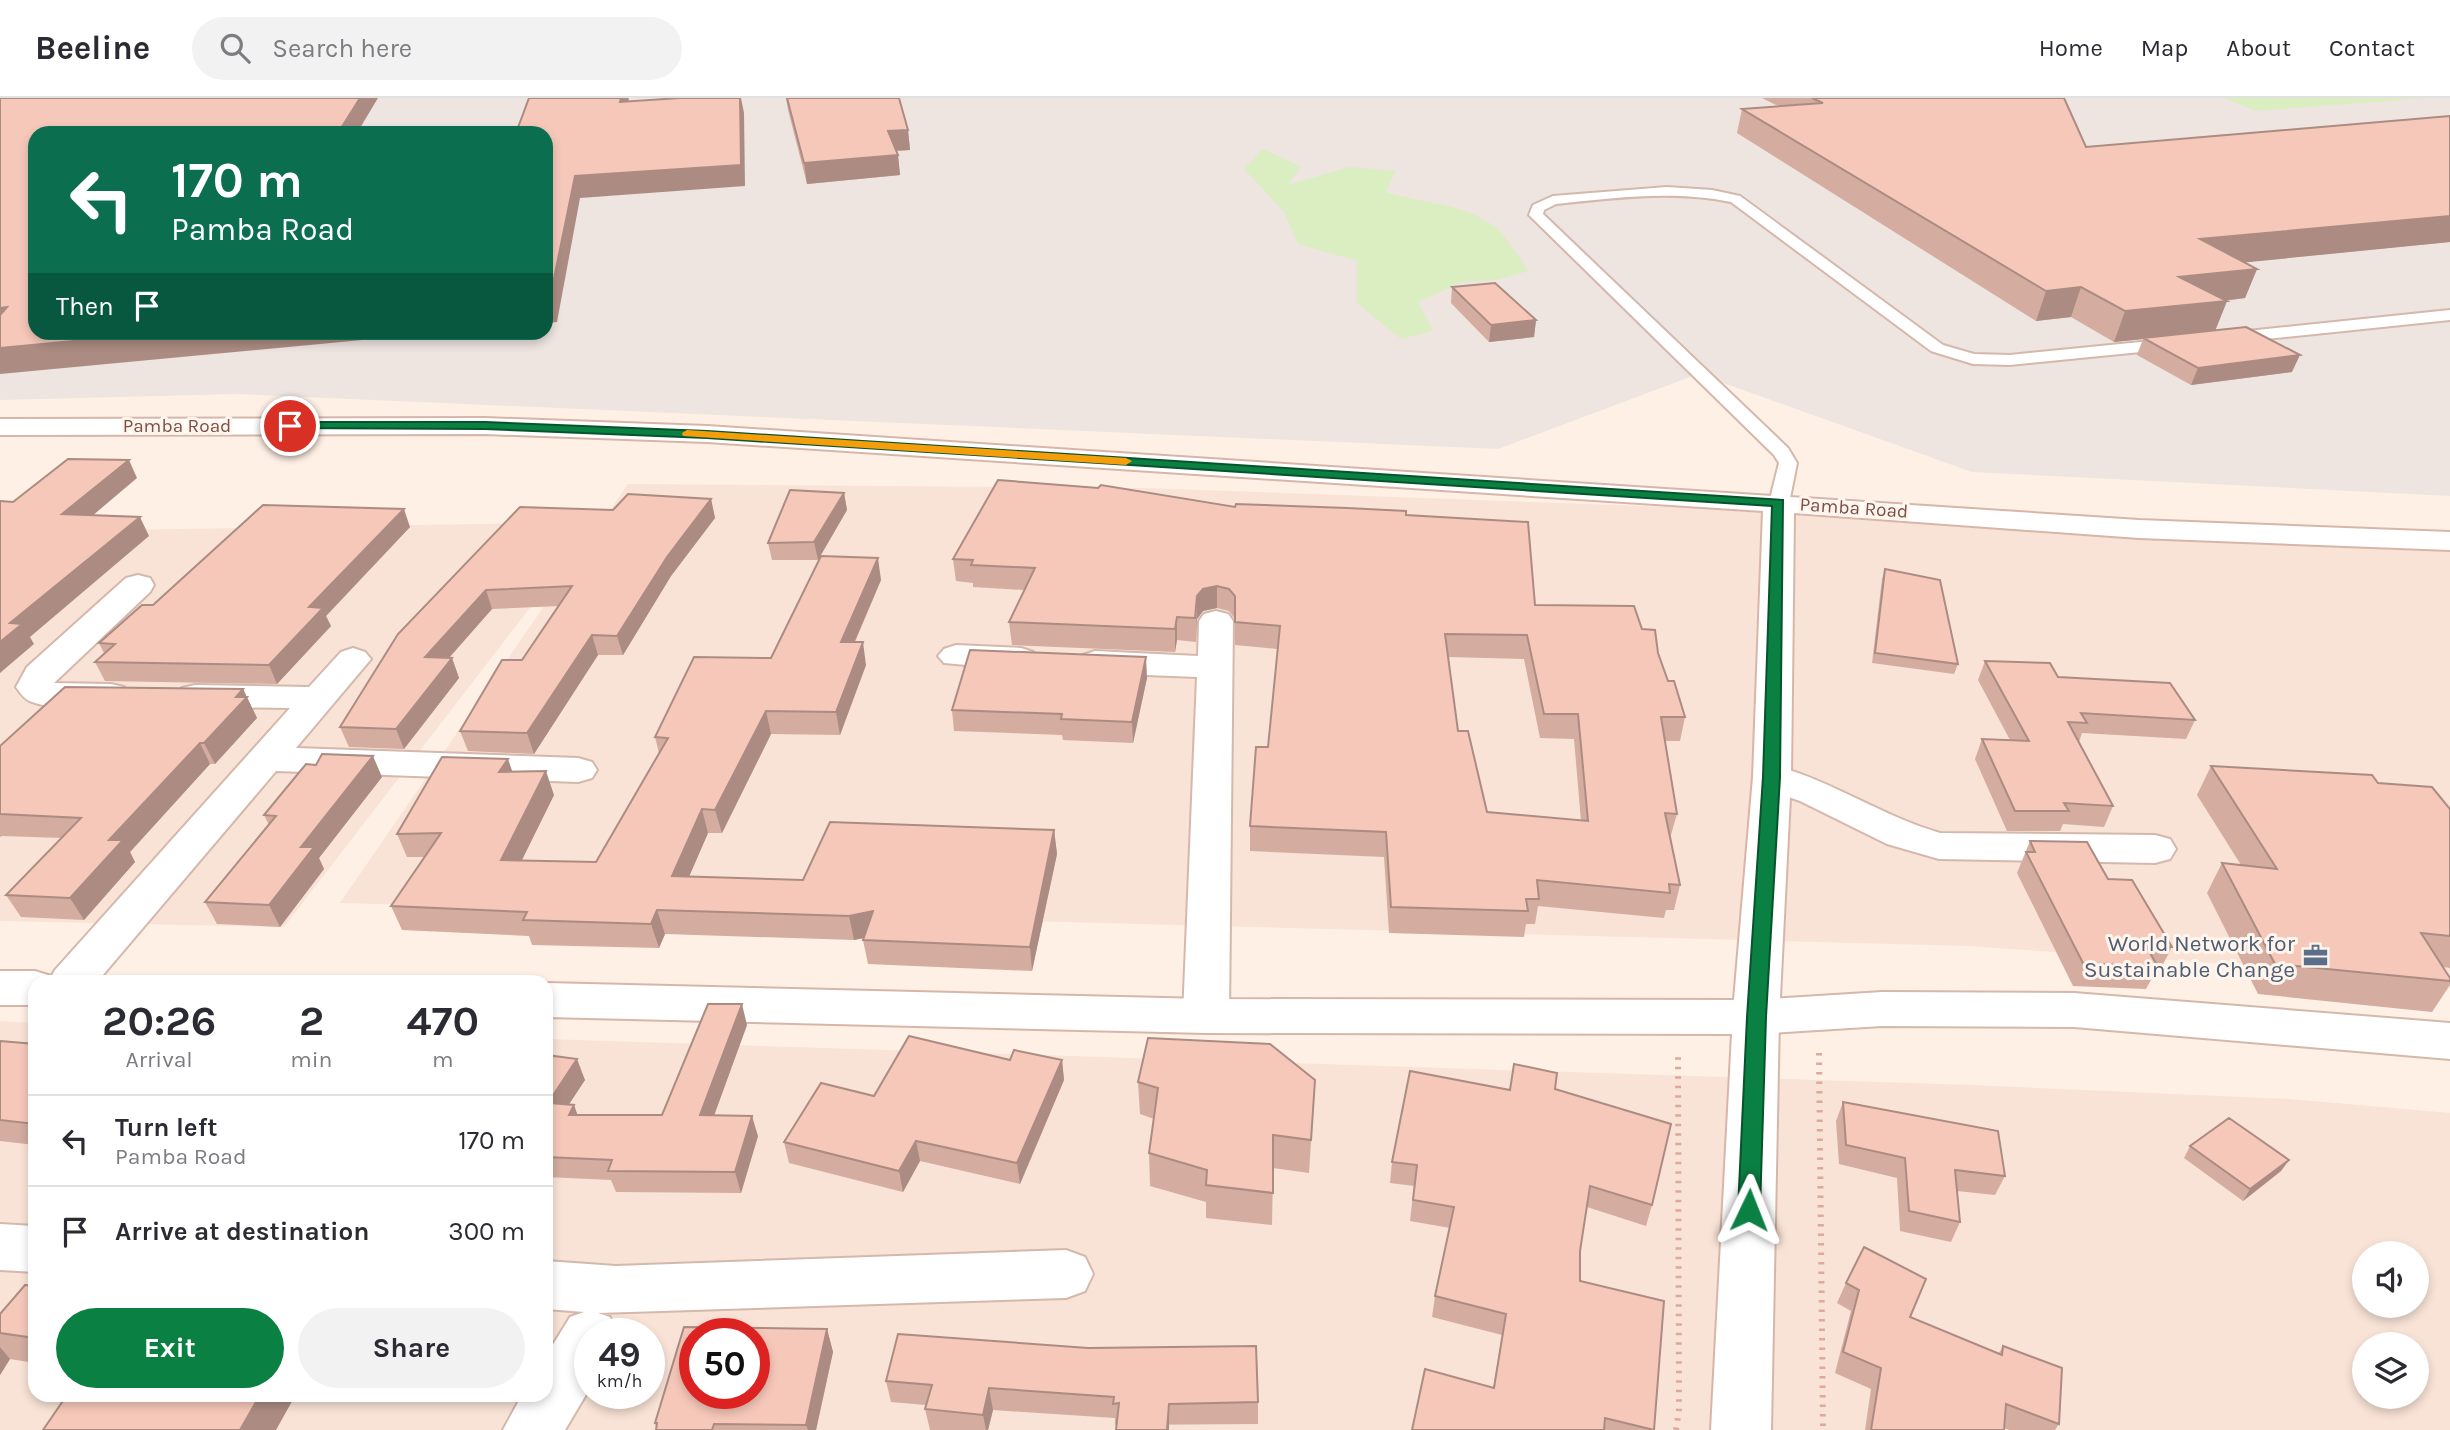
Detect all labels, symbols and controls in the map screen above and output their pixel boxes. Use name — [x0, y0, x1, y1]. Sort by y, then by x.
search box — [192, 17, 682, 80]
text: Beeline — [35, 29, 150, 67]
icon: search — [216, 29, 254, 67]
text: Search here — [272, 33, 412, 64]
text: Home — [2039, 34, 2103, 62]
text: Map — [2141, 34, 2188, 62]
text: About — [2226, 34, 2291, 62]
text: Contact — [2329, 34, 2415, 62]
text: 170 m — [171, 152, 303, 209]
icon: left — [56, 154, 147, 245]
text: Pamba Road — [171, 211, 354, 248]
icon: arrive — [128, 287, 166, 325]
text: Then — [56, 291, 114, 322]
pin — [260, 396, 320, 456]
icon: arrive — [271, 407, 309, 445]
street label: Pamba Road — [123, 415, 231, 437]
street label: Pamba Road — [1799, 493, 1909, 523]
place label: World Network for Sustainable Change — [2084, 930, 2296, 983]
office icon: World Network for Sustainable Change — [2301, 942, 2329, 970]
text: 20:26 — [102, 996, 216, 1046]
text: 2 — [299, 996, 324, 1046]
text: 470 — [407, 996, 479, 1046]
text: Arrival — [125, 1046, 193, 1073]
text: min — [290, 1046, 333, 1073]
text: m — [432, 1046, 454, 1073]
text: Turn left — [115, 1112, 217, 1143]
icon: left — [56, 1122, 94, 1160]
text: 170 m — [458, 1125, 525, 1156]
text: Pamba Road — [115, 1143, 247, 1170]
position arrow — [1712, 1173, 1786, 1247]
icon: arrive — [56, 1213, 94, 1251]
text: Arrive at destination — [115, 1216, 369, 1247]
text: 300 m — [448, 1216, 525, 1247]
map controls — [2352, 1241, 2429, 1409]
button: sound — [2352, 1241, 2429, 1318]
button: Exit — [56, 1308, 284, 1388]
button: Share — [298, 1308, 525, 1388]
speed limit sign: 50 — [679, 1318, 770, 1409]
button: layers — [2352, 1332, 2429, 1409]
text: 49 — [598, 1334, 641, 1375]
text: km/h — [597, 1370, 642, 1392]

